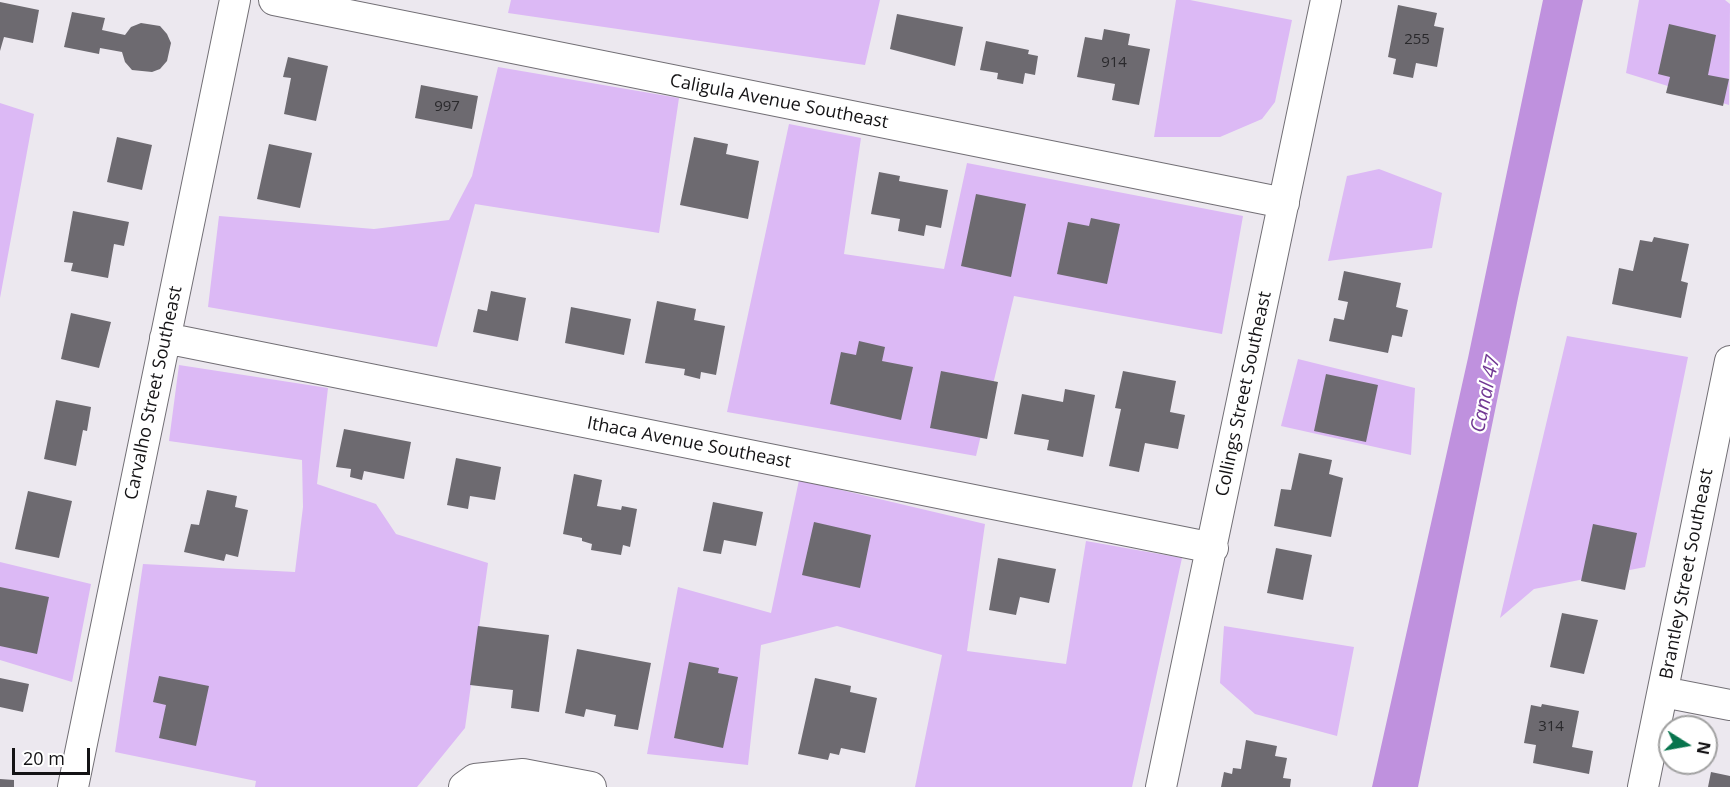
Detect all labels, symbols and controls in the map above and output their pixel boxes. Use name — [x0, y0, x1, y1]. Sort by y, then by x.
house number: 255 — [1404, 31, 1430, 49]
house number: 914 — [1101, 54, 1127, 72]
street label: Caligula Avenue Southeast — [668, 70, 890, 134]
house number: 997 — [434, 98, 460, 116]
street label: Carvalho Street Southeast — [121, 284, 187, 502]
street label: Collings Street Southeast — [1212, 289, 1276, 499]
water label: Canal 47 — [1466, 353, 1506, 435]
street label: Ithaca Avenue Southeast — [585, 413, 793, 473]
street label: Brantley Street Southeast — [1656, 467, 1718, 681]
north arrow — [1658, 715, 1718, 775]
house number: 314 — [1538, 718, 1564, 736]
scale bar — [15, 736, 93, 774]
text: N — [1692, 740, 1716, 757]
text: 20 m — [23, 746, 65, 770]

